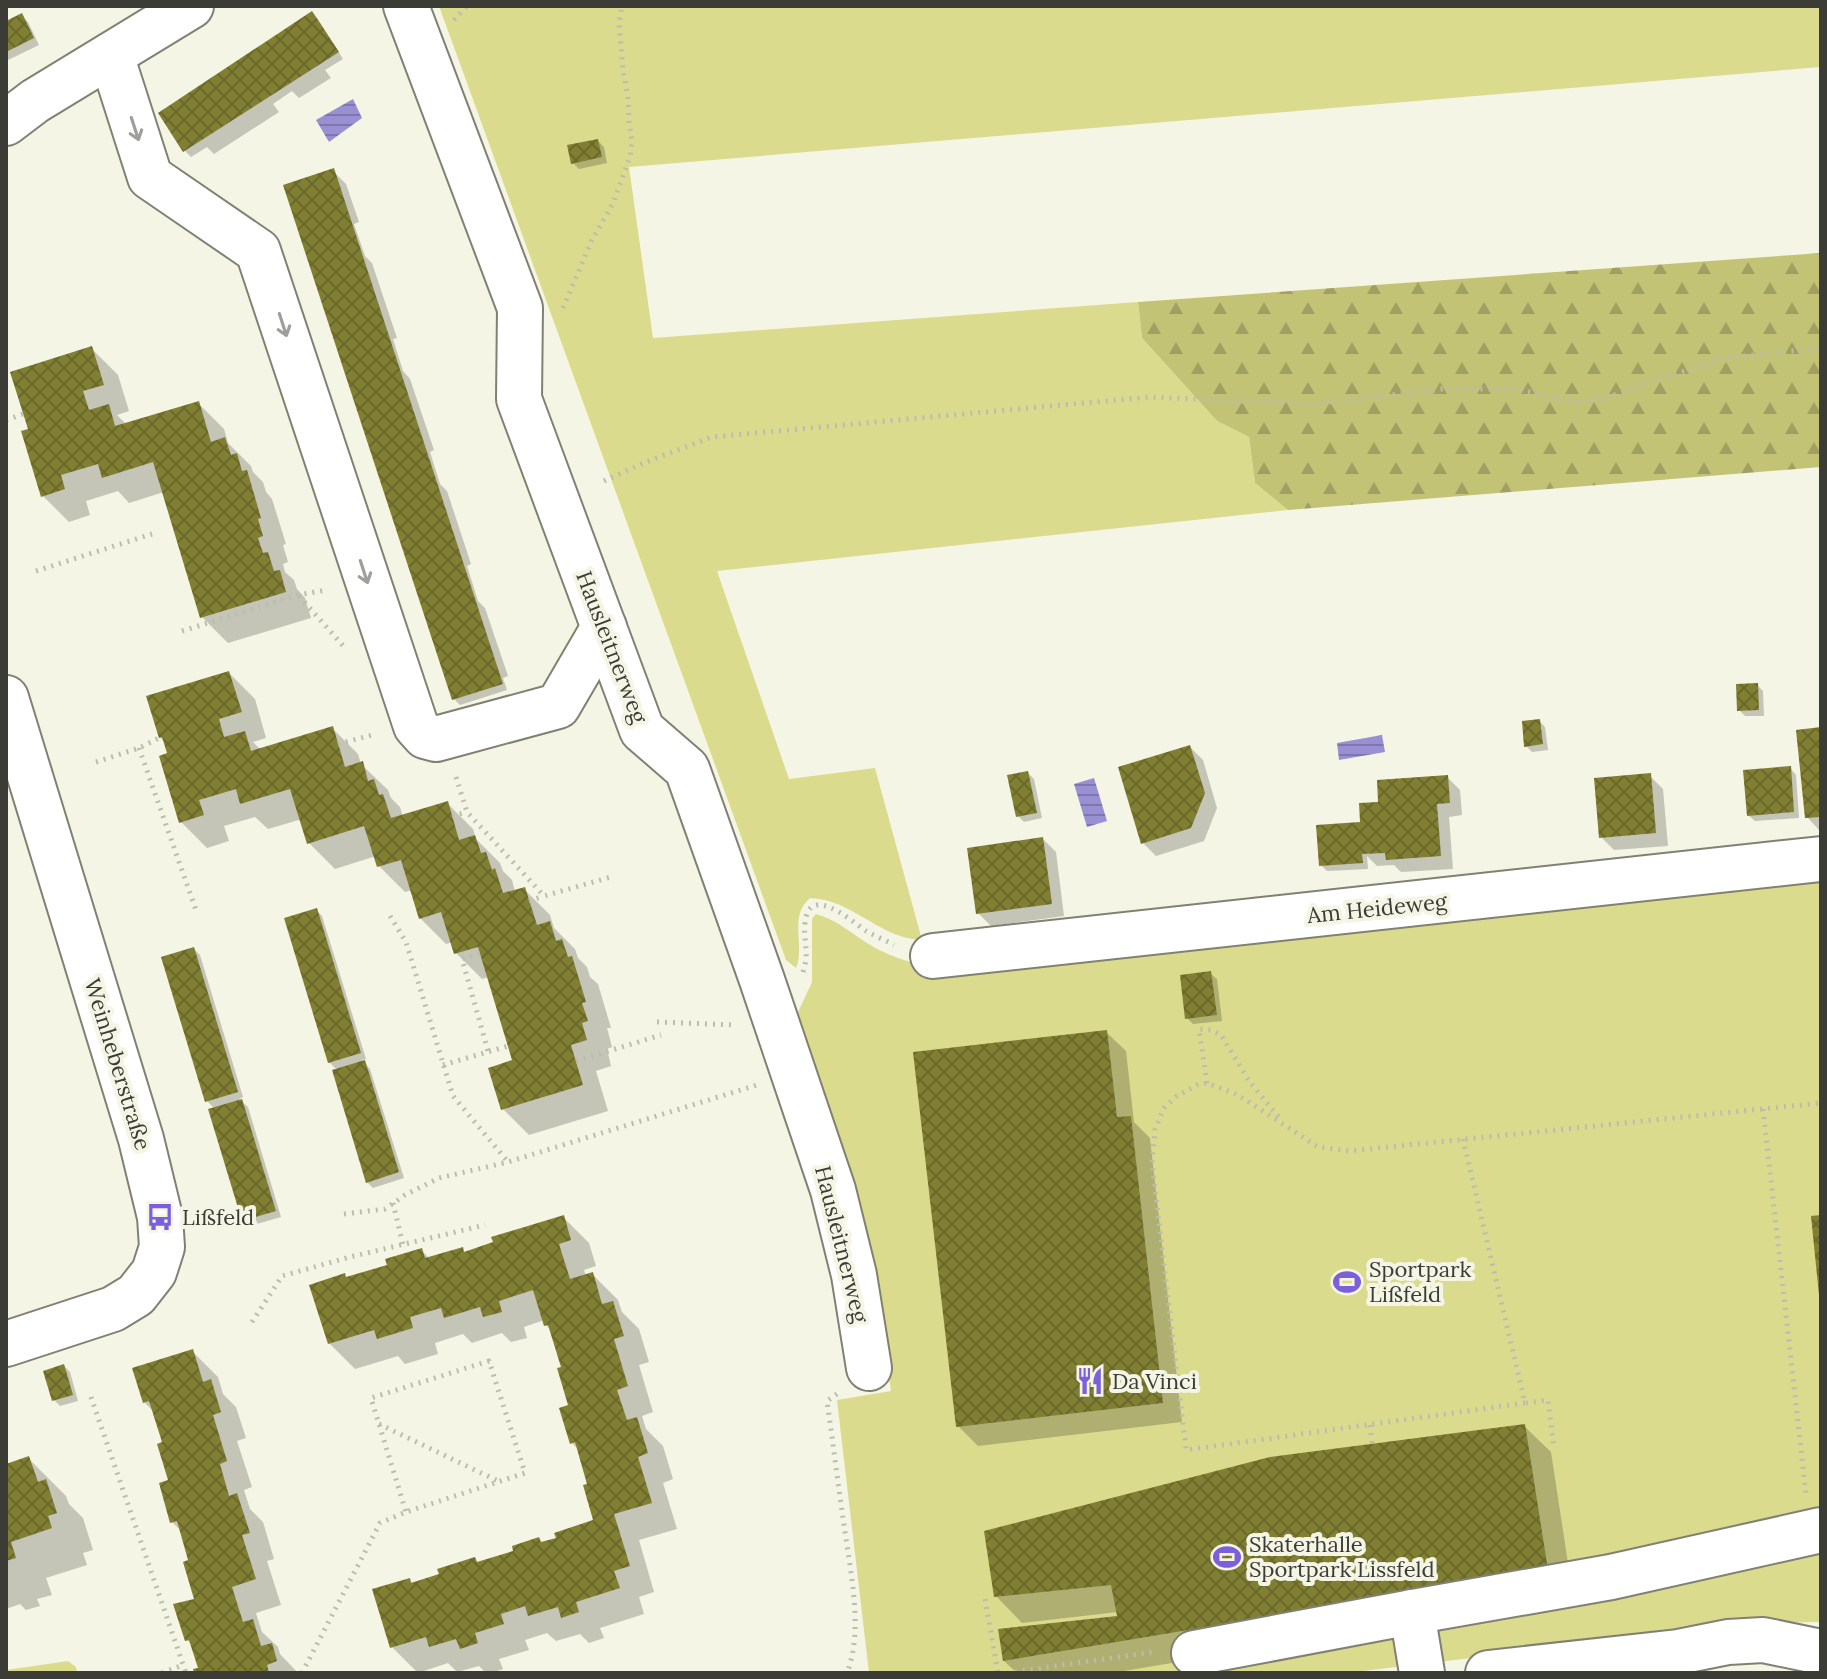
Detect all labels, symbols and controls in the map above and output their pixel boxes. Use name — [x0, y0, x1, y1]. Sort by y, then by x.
one-way arrow — [128, 117, 143, 142]
one-way arrow — [276, 312, 291, 338]
one-way arrow — [358, 560, 373, 585]
street label: Hausleitnerweg — [570, 567, 654, 728]
street label: Am Heideweg — [1305, 887, 1449, 929]
street label: Weinheberstraße — [79, 975, 157, 1153]
street label: Hausleitnerweg — [809, 1163, 875, 1326]
bus stop icon: Lißfeld — [145, 1202, 175, 1232]
place label: Lißfeld — [182, 1203, 254, 1231]
place label: Sportpark Lißfeld — [1369, 1255, 1471, 1308]
sports icon: Sportpark Lißfeld — [1332, 1267, 1362, 1297]
restaurant icon: Da Vinci — [1075, 1366, 1105, 1396]
place label: Da Vinci — [1112, 1367, 1197, 1395]
place label: Skaterhalle Sportpark Lissfeld — [1249, 1530, 1435, 1583]
sports icon: Skaterhalle Sportpark Lissfeld — [1212, 1542, 1242, 1572]

